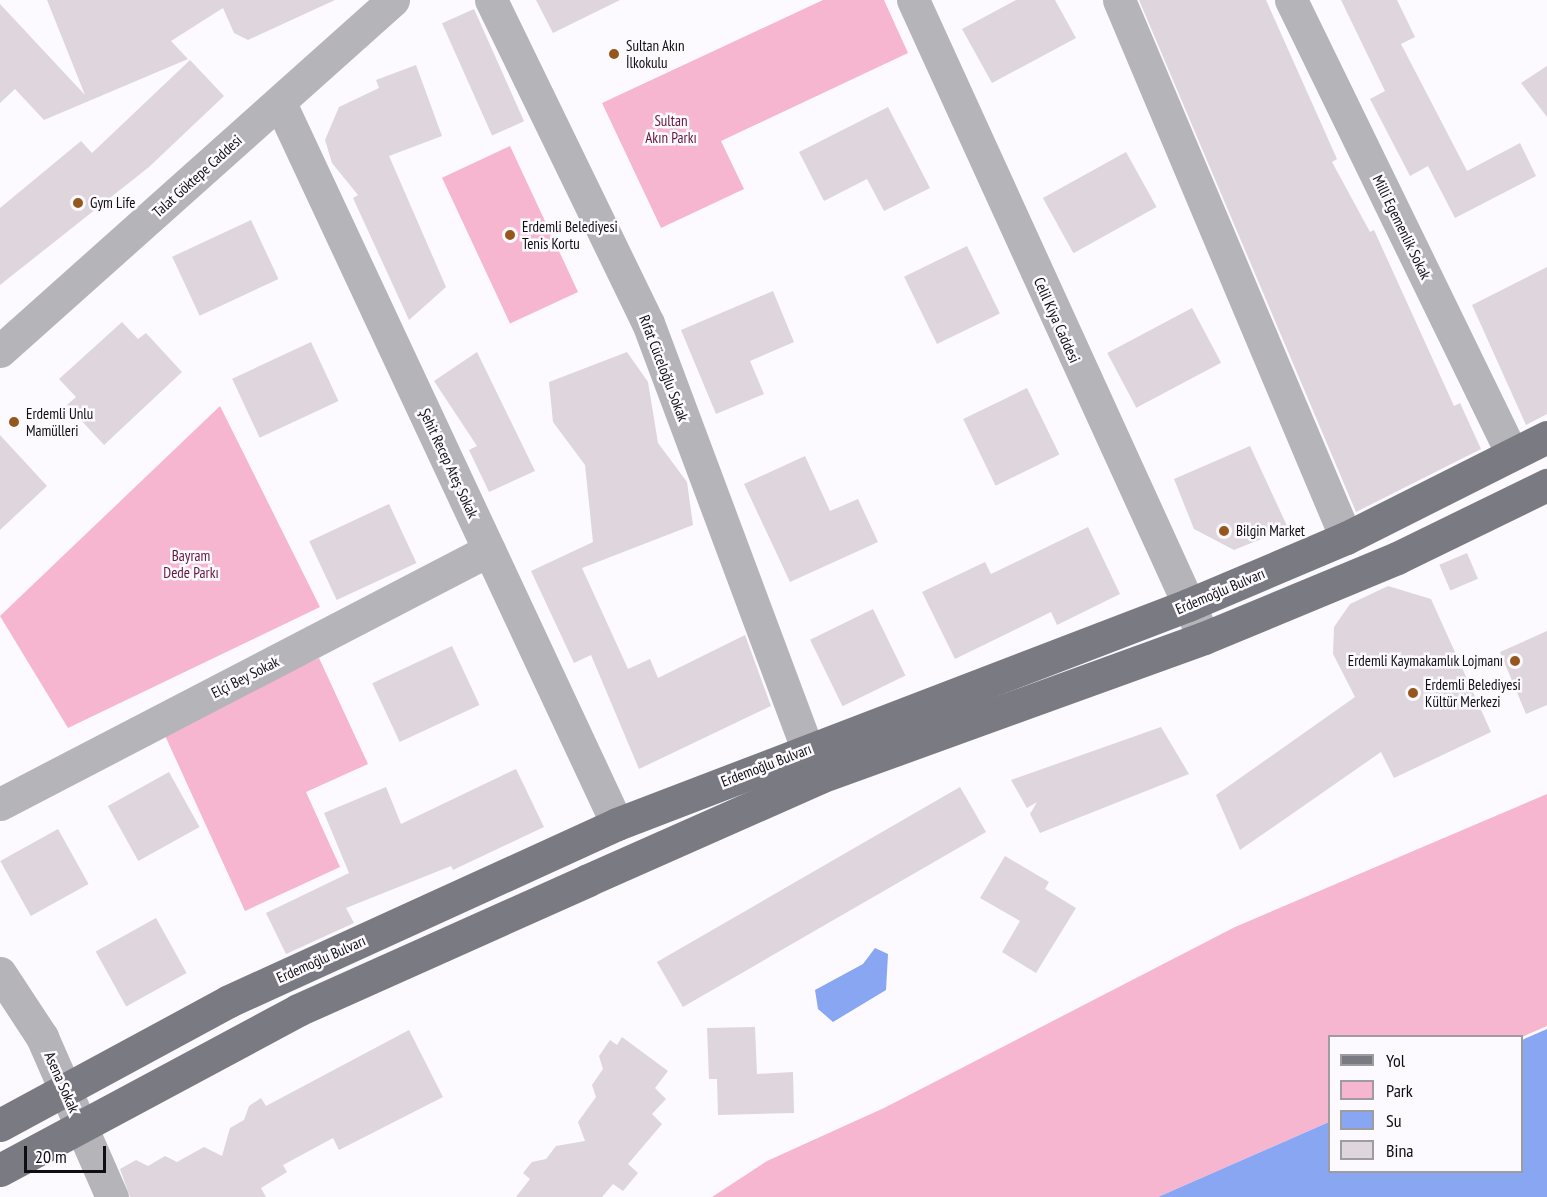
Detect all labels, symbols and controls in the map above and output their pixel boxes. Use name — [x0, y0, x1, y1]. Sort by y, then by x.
place label: Sultan Akın İlkokulu — [626, 36, 685, 71]
marker: Sultan Akın İlkokulu — [607, 47, 621, 61]
park label: Sultan Akın Parkı — [645, 111, 697, 146]
street label: Talat Göktepe Caddesi — [149, 131, 245, 221]
street label: Milli Egemenlik Sokak — [1369, 172, 1435, 282]
place label: Gym Life — [90, 194, 135, 212]
marker: Gym Life — [71, 196, 85, 210]
place label: Erdemli Belediyesi Tenis Kortu — [522, 217, 618, 252]
marker: Erdemli Belediyesi Tenis Kortu — [503, 228, 517, 242]
street label: Celil Kiya Caddesi — [1030, 274, 1084, 366]
street label: Rıfat Cüceloğlu Sokak — [635, 312, 693, 424]
place label: Erdemli Unlu Mamülleri — [26, 404, 93, 439]
street label: Şehit Recep Ateş Sokak — [416, 405, 482, 521]
marker: Erdemli Unlu Mamülleri — [7, 415, 21, 429]
place label: Bilgin Market — [1236, 522, 1305, 540]
marker: Bilgin Market — [1217, 524, 1231, 538]
park label: Bayram Dede Parkı — [163, 546, 219, 581]
street label: Erdemoğlu Bulvarı — [1173, 564, 1267, 618]
street label: Elçi Bey Sokak — [208, 652, 282, 702]
place label: Erdemli Kaymakamlık Lojmanı — [1347, 652, 1503, 670]
marker: Erdemli Kaymakamlık Lojmanı — [1508, 654, 1522, 668]
place label: Erdemli Belediyesi Kültür Merkezi — [1425, 675, 1521, 710]
marker: Erdemli Belediyesi Kültür Merkezi — [1406, 686, 1420, 700]
street label: Erdemoğlu Bulvarı — [718, 740, 814, 790]
street label: Erdemoğlu Bulvarı — [274, 931, 368, 987]
legend — [1328, 1035, 1523, 1173]
street label: Asena Sokak — [41, 1049, 83, 1115]
text: Yol — [1386, 1049, 1405, 1072]
text: Park — [1386, 1079, 1413, 1102]
text: Su — [1386, 1109, 1402, 1132]
scale bar — [27, 1134, 110, 1172]
text: Bina — [1386, 1139, 1414, 1162]
text: 20 m — [35, 1145, 67, 1168]

